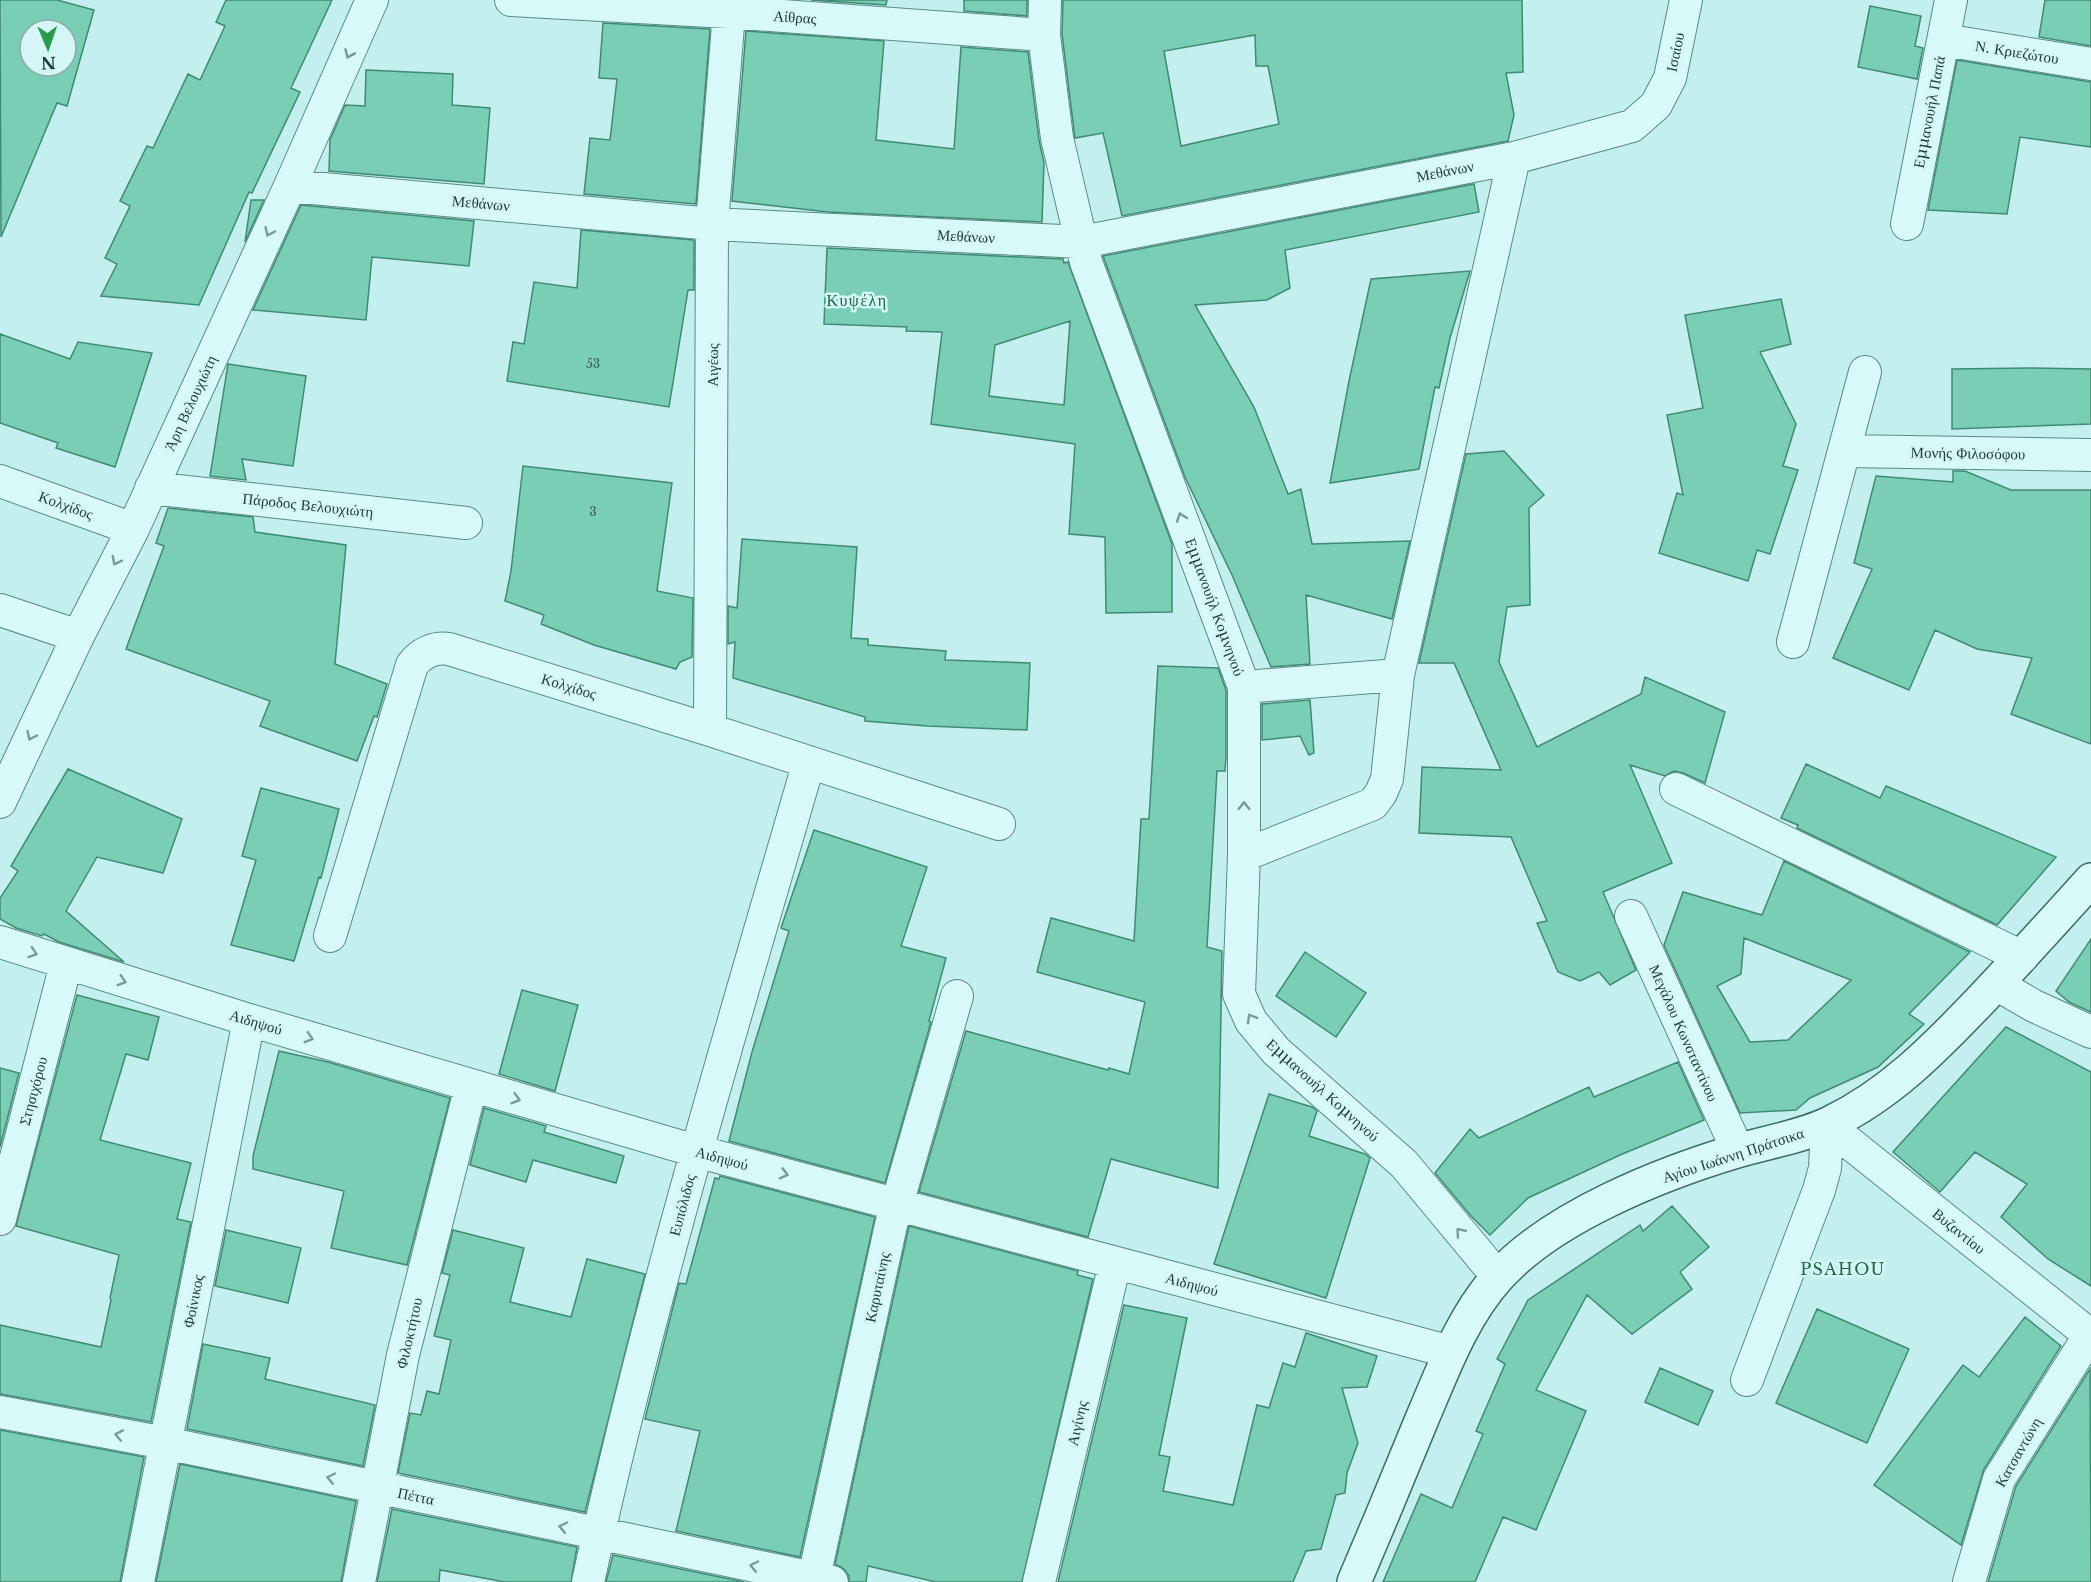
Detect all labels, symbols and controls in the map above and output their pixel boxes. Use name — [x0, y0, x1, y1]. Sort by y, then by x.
street label: Αίθρας — [773, 6, 817, 28]
north arrow — [18, 18, 78, 78]
street label: Ισαίου — [1662, 31, 1688, 73]
street label: Ν. Κριεζώτου — [1974, 36, 2060, 68]
one-way arrow — [344, 47, 356, 58]
text: N — [41, 53, 56, 73]
street label: Εμμανουήλ Παπά — [1909, 54, 1949, 170]
street label: Μεθάνων — [1415, 156, 1476, 186]
street label: Μεθάνων — [451, 191, 511, 215]
one-way arrow — [265, 225, 277, 236]
street label: Μεθάνων — [936, 225, 996, 247]
district label: Κυψέλη — [826, 290, 888, 310]
street label: Αιγέως — [703, 343, 722, 387]
street label: Άρη Βελουχιώτη — [160, 352, 221, 454]
house number: 53 — [586, 356, 600, 371]
street label: Μονής Φιλοσόφου — [1911, 443, 2025, 463]
street label: Κολχίδος — [36, 486, 96, 524]
street label: Πάροδος Βελουχιώτη — [242, 489, 375, 521]
house number: 3 — [589, 504, 597, 519]
one-way arrow — [1176, 512, 1188, 523]
street label: Εμμανουήλ Κομνηνού — [1181, 535, 1249, 679]
one-way arrow — [112, 554, 124, 565]
street label: Κολχίδος — [539, 669, 599, 703]
one-way arrow — [26, 730, 38, 741]
one-way arrow — [1238, 801, 1250, 810]
one-way arrow — [27, 946, 38, 958]
street label: Μεγάλου Κωνσταντίνου — [1645, 961, 1723, 1105]
one-way arrow — [116, 974, 127, 986]
street label: Αιδηψού — [227, 1005, 285, 1039]
one-way arrow — [1247, 1014, 1258, 1025]
one-way arrow — [303, 1031, 314, 1043]
street label: Εμμανουήλ Κομνηνού — [1263, 1034, 1383, 1146]
street label: Στησιχόρου — [15, 1054, 51, 1128]
one-way arrow — [510, 1092, 521, 1104]
street label: Αγίου Ιωάννη Πράτσικα — [1660, 1123, 1806, 1187]
street label: Αιδηψού — [693, 1142, 751, 1174]
one-way arrow — [779, 1167, 789, 1180]
street label: Ευπόλιδος — [665, 1172, 699, 1238]
street label: Βυζαντίου — [1929, 1204, 1989, 1258]
one-way arrow — [1457, 1228, 1468, 1239]
street label: Καρυταίνης — [860, 1250, 894, 1324]
district label: PSAHOU — [1800, 1259, 1886, 1279]
street label: Αιδηψού — [1163, 1268, 1221, 1300]
street label: Φοίνικος — [179, 1273, 207, 1329]
street label: Φιλοκτήτου — [392, 1296, 426, 1370]
street label: Αιγίνης — [1063, 1398, 1091, 1448]
street label: Κατσαντώνη — [1990, 1414, 2046, 1490]
one-way arrow — [114, 1429, 124, 1442]
one-way arrow — [326, 1473, 336, 1486]
street label: Πέττα — [396, 1483, 436, 1509]
one-way arrow — [558, 1521, 568, 1534]
one-way arrow — [749, 1560, 759, 1573]

